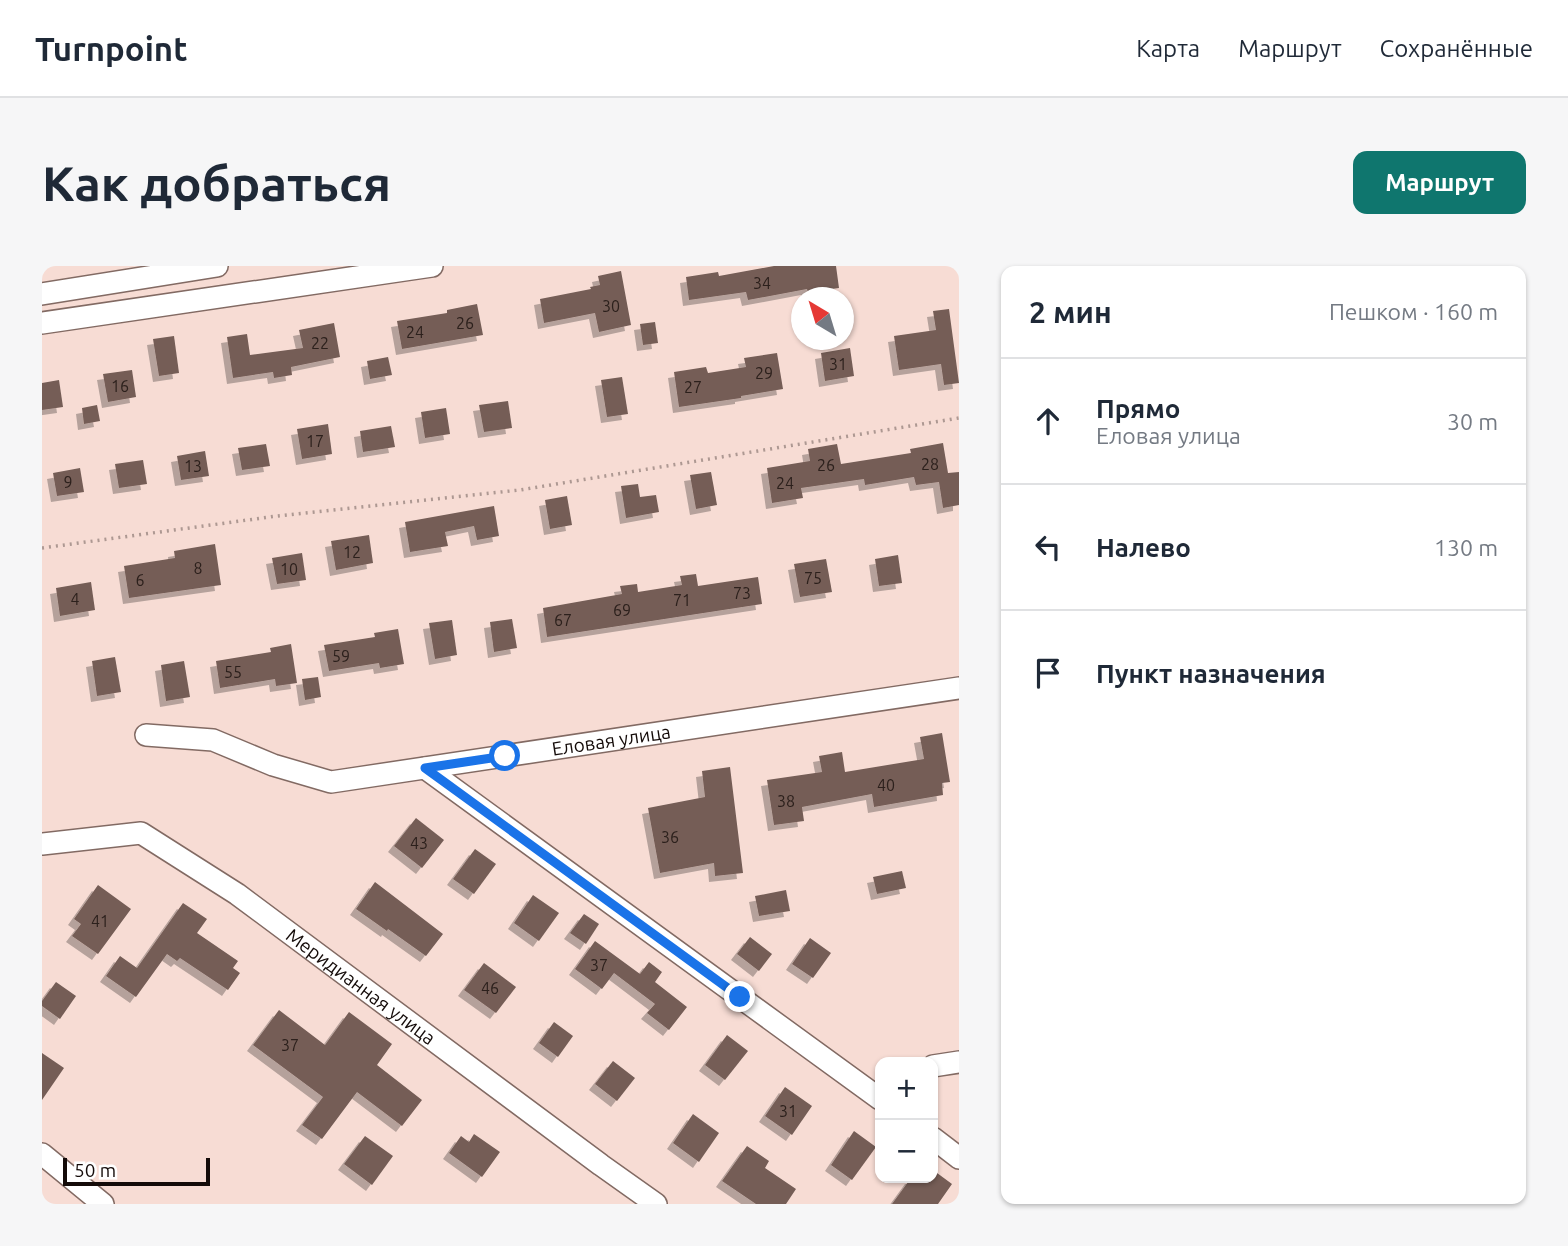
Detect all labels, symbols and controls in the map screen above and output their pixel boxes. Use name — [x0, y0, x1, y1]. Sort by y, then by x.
text: Turnpoint — [35, 30, 187, 67]
text: Карта — [1136, 35, 1200, 62]
text: Маршрут — [1238, 35, 1342, 62]
text: Сохранённые — [1380, 35, 1533, 62]
button: Маршрут — [1353, 151, 1526, 214]
text: Как добраться — [42, 155, 391, 210]
house number: 34 — [753, 274, 771, 292]
north arrow — [791, 287, 854, 350]
text: 2 мин — [1029, 295, 1112, 329]
house number: 30 — [602, 297, 620, 315]
text: Пешком · 160 m — [1329, 299, 1498, 324]
house number: 26 — [456, 314, 474, 332]
house number: 24 — [406, 323, 424, 341]
house number: 22 — [311, 334, 329, 352]
house number: 31 — [829, 355, 847, 373]
house number: 29 — [755, 364, 773, 382]
house number: 16 — [111, 377, 129, 395]
house number: 27 — [684, 378, 702, 396]
text: Прямо — [1096, 394, 1180, 423]
icon: ahead — [1029, 402, 1067, 440]
text: 30 m — [1447, 409, 1498, 434]
text: Еловая улица — [1096, 423, 1241, 448]
house number: 17 — [306, 432, 324, 450]
house number: 28 — [921, 455, 939, 473]
house number: 26 — [817, 456, 835, 474]
house number: 13 — [184, 457, 202, 475]
house number: 9 — [63, 473, 73, 491]
house number: 24 — [776, 474, 794, 492]
icon: left — [1029, 528, 1067, 566]
text: Налево — [1096, 533, 1191, 562]
text: 130 m — [1434, 535, 1498, 560]
house number: 12 — [343, 543, 361, 561]
house number: 8 — [193, 559, 203, 577]
house number: 10 — [280, 560, 298, 578]
house number: 75 — [804, 569, 822, 587]
house number: 6 — [135, 571, 145, 589]
house number: 73 — [733, 584, 751, 602]
house number: 4 — [70, 590, 80, 608]
house number: 71 — [673, 591, 691, 609]
house number: 69 — [613, 601, 631, 619]
house number: 67 — [554, 611, 572, 629]
house number: 59 — [332, 647, 350, 665]
icon: arrive — [1029, 654, 1067, 692]
text: Пункт назначения — [1096, 659, 1326, 688]
house number: 55 — [224, 663, 242, 681]
street label: Еловая улица — [550, 720, 672, 760]
route start — [489, 740, 520, 771]
house number: 40 — [877, 776, 895, 794]
house number: 38 — [777, 792, 795, 810]
house number: 36 — [661, 828, 679, 846]
house number: 43 — [410, 834, 428, 852]
house number: 41 — [91, 912, 109, 930]
street label: Меридианная улица — [282, 924, 440, 1049]
house number: 37 — [590, 956, 608, 974]
house number: 46 — [481, 979, 499, 997]
route end — [724, 981, 755, 1012]
house number: 37 — [281, 1036, 299, 1054]
map controls — [875, 1057, 938, 1183]
button: + — [875, 1057, 938, 1120]
house number: 31 — [779, 1102, 797, 1120]
button: − — [875, 1120, 938, 1183]
scale bar — [63, 1155, 210, 1187]
text: 50 m — [74, 1159, 116, 1181]

